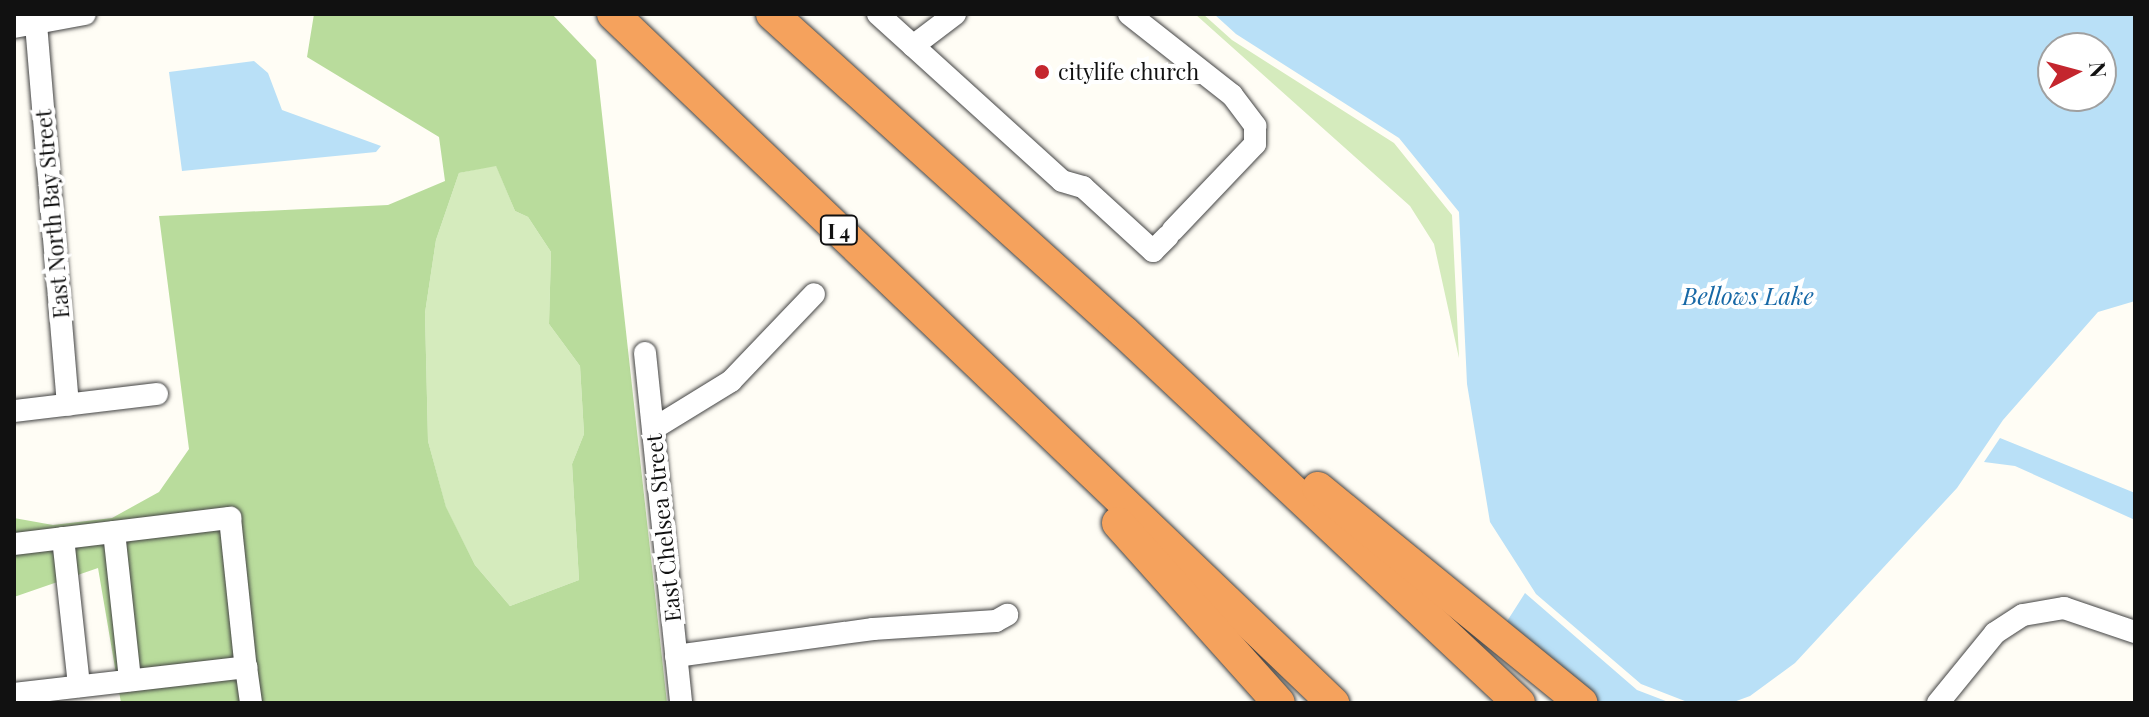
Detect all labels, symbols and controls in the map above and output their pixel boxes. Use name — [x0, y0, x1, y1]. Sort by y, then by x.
north arrow — [2037, 32, 2117, 112]
place label: citylife church — [1058, 59, 1199, 85]
text: N — [2083, 60, 2115, 79]
marker: citylife church — [1033, 63, 1051, 81]
street label: East North Bay Street — [30, 108, 74, 320]
road number: I 4 — [819, 214, 859, 246]
water label: Bellows Lake — [1682, 282, 1814, 310]
street label: East Chelsea Street — [640, 432, 686, 624]

